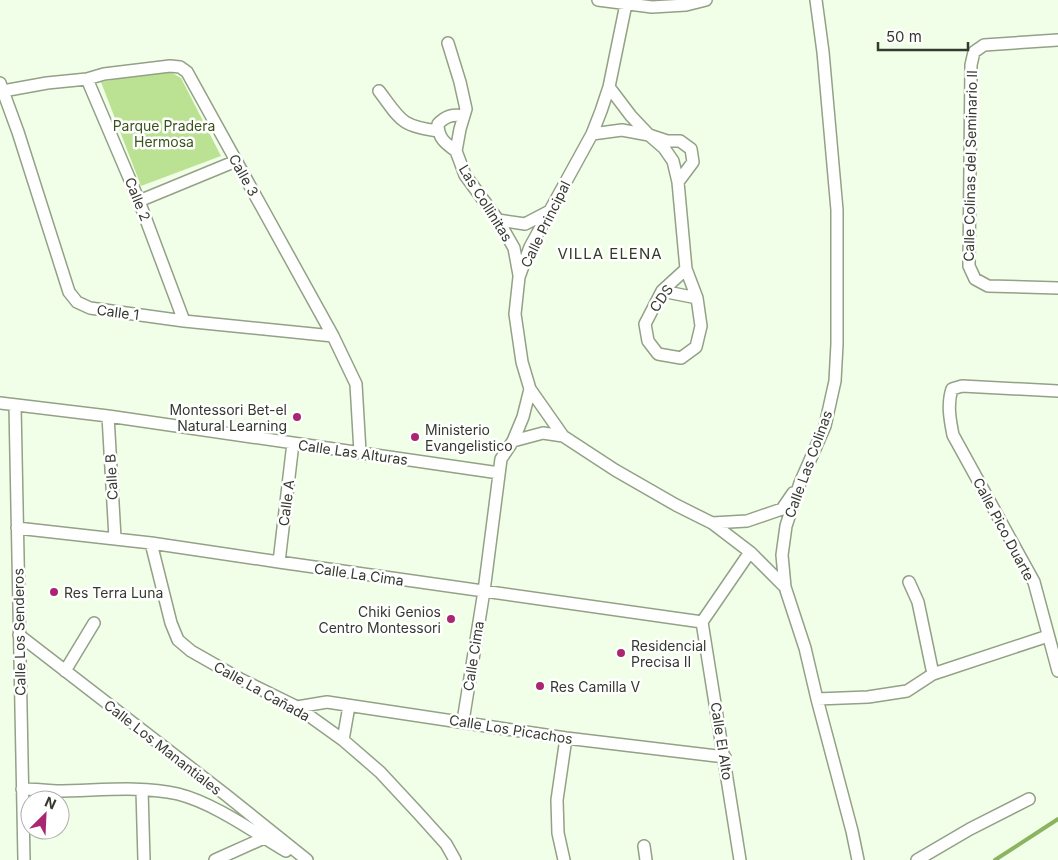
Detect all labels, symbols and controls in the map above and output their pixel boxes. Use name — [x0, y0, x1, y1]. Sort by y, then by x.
scale bar — [878, 20, 968, 52]
text: 50 m — [886, 27, 922, 46]
street label: Calle Colinas del Seminario II — [960, 70, 980, 262]
park label: Parque Pradera Hermosa — [113, 117, 215, 150]
street label: Calle 3 — [226, 151, 262, 199]
street label: Las Collinitas — [456, 161, 516, 245]
street label: Calle 2 — [122, 175, 154, 223]
street label: Calle Principal — [517, 178, 573, 270]
district label: VILLA ELENA — [557, 244, 663, 263]
street label: CDS — [646, 281, 676, 315]
street label: Calle 1 — [96, 301, 140, 323]
place label: Montessori Bet-el Natural Learning — [169, 401, 287, 434]
street label: Calle Las Colinas — [781, 408, 835, 520]
marker: Montessori Bet-el Natural Learning — [291, 411, 303, 423]
place label: Ministerio Evangelistico — [425, 421, 513, 454]
marker: Ministerio Evangelistico — [409, 431, 421, 443]
street label: Calle Las Alturas — [297, 436, 409, 468]
street label: Calle B — [101, 454, 121, 500]
street label: Calle Pico Duarte — [970, 475, 1038, 583]
street label: Calle A — [275, 478, 297, 527]
street label: Calle La Cima — [313, 559, 405, 589]
street label: Calle Los Senderos — [9, 568, 29, 696]
place label: Res Terra Luna — [64, 584, 163, 601]
marker: Res Terra Luna — [48, 586, 60, 598]
place label: Chiki Genios Centro Montessori — [318, 603, 441, 636]
marker: Chiki Genios Centro Montessori — [445, 613, 457, 625]
street label: Calle Cima — [459, 620, 487, 692]
place label: Residencial Precisa II — [631, 637, 706, 670]
marker: Residencial Precisa II — [615, 647, 627, 659]
street label: Calle La Cañada — [211, 658, 313, 724]
place label: Res Camilla V — [550, 678, 641, 695]
marker: Res Camilla V — [534, 680, 546, 692]
street label: Calle Los Manantiales — [101, 696, 225, 798]
street label: Calle El Alto — [707, 701, 737, 781]
street label: Calle Los Picachos — [448, 711, 574, 747]
north arrow — [20, 790, 70, 840]
text: N — [42, 793, 59, 813]

